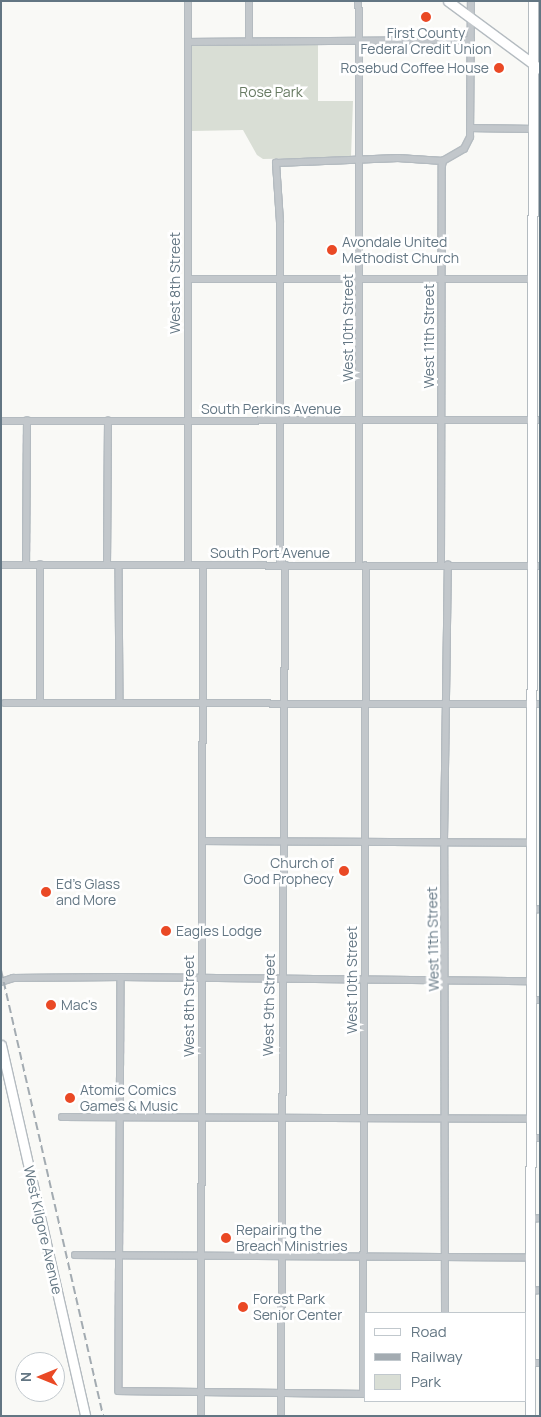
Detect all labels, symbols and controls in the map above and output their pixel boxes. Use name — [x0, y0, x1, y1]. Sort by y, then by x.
marker: First County Federal Credit Union — [420, 11, 432, 23]
place label: First County Federal Credit Union — [360, 25, 492, 58]
place label: Rosebud Coffee House — [341, 60, 489, 76]
marker: Rosebud Coffee House — [493, 62, 505, 74]
park label: Rose Park — [239, 84, 303, 100]
street label: West 8th Street — [167, 232, 183, 334]
place label: Avondale United Methodist Church — [342, 234, 459, 266]
marker: Avondale United Methodist Church — [326, 244, 338, 256]
street label: West 10th Street — [340, 274, 356, 382]
street label: West 11th Street — [421, 284, 437, 388]
street label: South Perkins Avenue — [201, 401, 341, 417]
street label: South Port Avenue — [210, 545, 330, 561]
place label: Church of God Prophecy — [243, 855, 334, 888]
marker: Church of God Prophecy — [338, 865, 350, 877]
place label: Ed's Glass and More — [56, 876, 120, 909]
marker: Ed's Glass and More — [40, 886, 52, 898]
street label: West 11th Street — [424, 886, 442, 992]
place label: Eagles Lodge — [176, 923, 262, 939]
marker: Eagles Lodge — [160, 925, 172, 937]
street label: West 10th Street — [344, 926, 360, 1034]
street label: West 9th Street — [260, 953, 278, 1057]
street label: West 8th Street — [181, 955, 197, 1057]
place label: Mac's — [61, 997, 97, 1013]
marker: Mac's — [45, 999, 57, 1011]
place label: Atomic Comics Games & Music — [80, 1082, 178, 1114]
marker: Atomic Comics Games & Music — [64, 1092, 76, 1104]
street label: West Kilgore Avenue — [20, 1164, 66, 1296]
place label: Repairing the Breach Ministries — [236, 1222, 348, 1254]
marker: Repairing the Breach Ministries — [220, 1232, 232, 1244]
place label: Forest Park Senior Center — [253, 1291, 342, 1324]
marker: Forest Park Senior Center — [237, 1301, 249, 1313]
legend — [364, 1312, 526, 1402]
text: Road — [411, 1321, 447, 1342]
text: Railway — [411, 1346, 463, 1367]
north arrow — [15, 1352, 65, 1402]
text: Park — [411, 1371, 441, 1392]
text: N — [16, 1372, 35, 1382]

